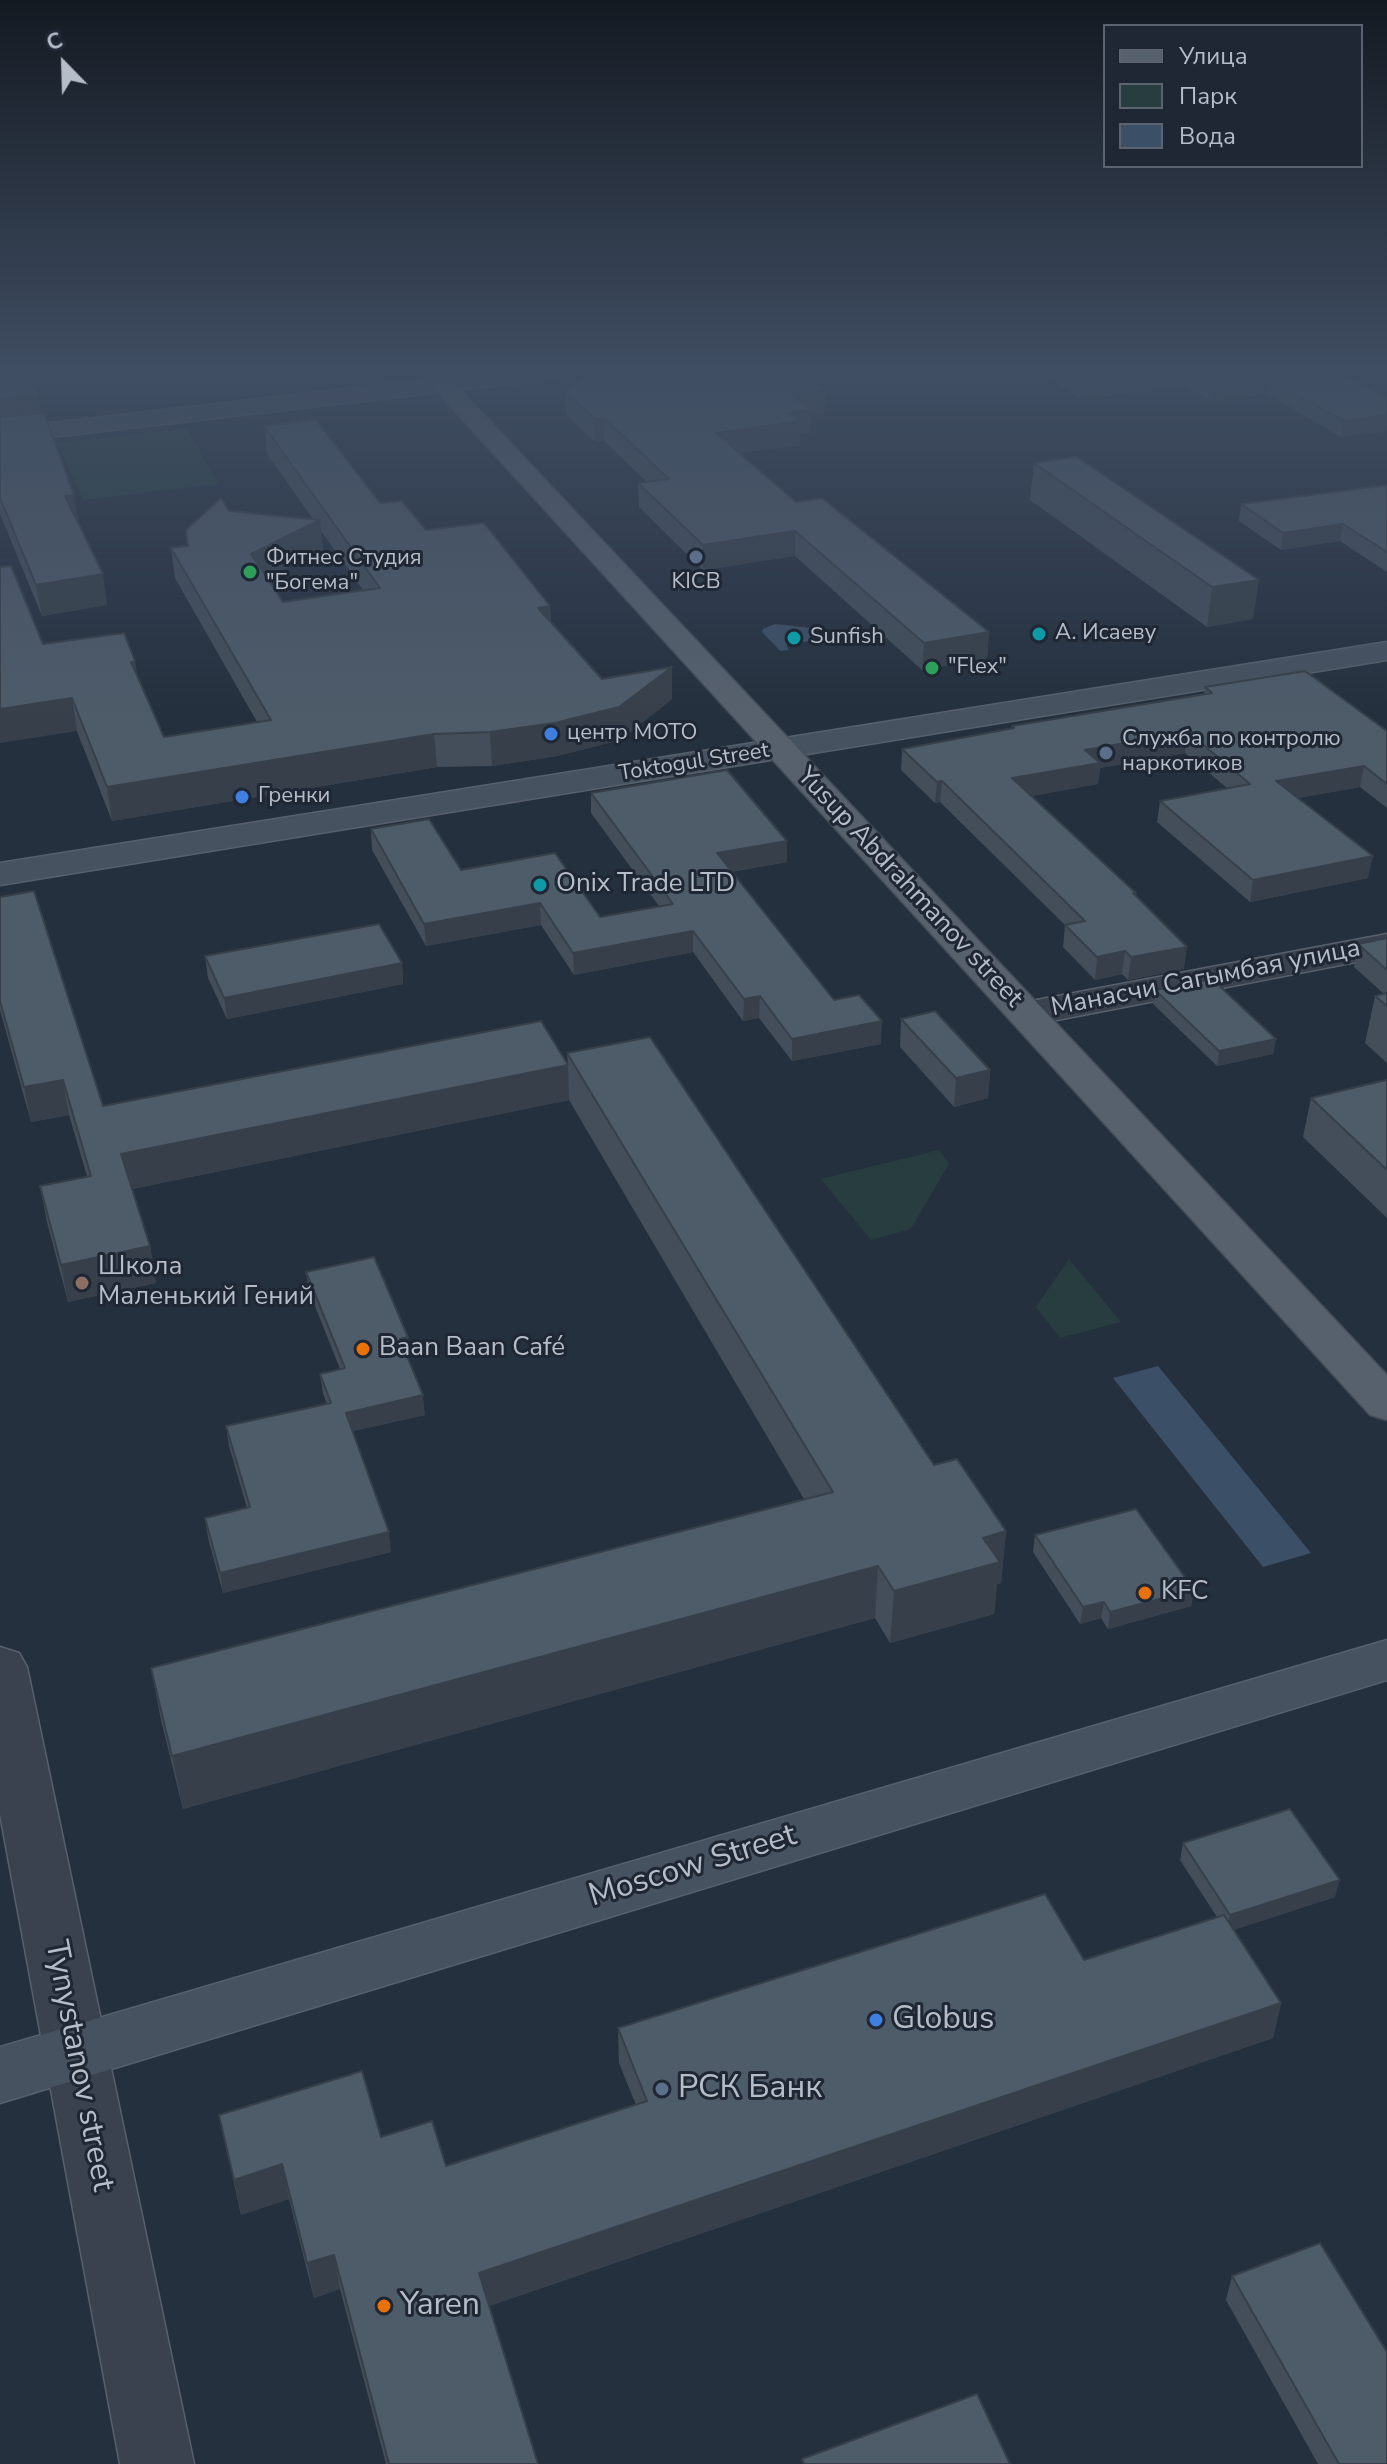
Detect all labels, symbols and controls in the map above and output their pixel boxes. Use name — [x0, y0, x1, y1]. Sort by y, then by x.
north arrow — [24, 24, 104, 104]
legend — [1103, 24, 1363, 168]
text: С — [42, 25, 67, 59]
text: Улица — [1179, 40, 1248, 72]
text: Парк — [1179, 80, 1237, 112]
text: Вода — [1179, 120, 1236, 152]
place label: Фитнес Студия "Богема" — [266, 546, 422, 598]
marker: KICB — [687, 548, 705, 566]
marker: Фитнес Студия "Богема" — [241, 563, 259, 581]
place label: KICB — [671, 570, 721, 596]
place label: А. Исаеву — [1055, 621, 1156, 647]
place label: Sunfish — [810, 625, 884, 651]
marker: А. Исаеву — [1030, 625, 1048, 643]
marker: Sunfish — [785, 629, 803, 647]
place label: "Flex" — [948, 655, 1007, 681]
marker: "Flex" — [923, 659, 941, 677]
place label: центр МОТО — [567, 721, 697, 747]
marker: центр МОТО — [542, 725, 560, 743]
place label: Служба по контролю наркотиков — [1122, 727, 1341, 778]
street label: Toktogul Street — [617, 738, 771, 788]
marker: Служба по контролю наркотиков — [1097, 744, 1115, 762]
street label: Yusup Abdrahmanov street — [790, 762, 1028, 1014]
place label: Гренки — [258, 784, 330, 810]
marker: Гренки — [233, 788, 251, 806]
place label: Onix Trade LTD — [556, 869, 735, 901]
marker: Onix Trade LTD — [531, 876, 549, 894]
street label: Манасчи Сагымбая улица — [1049, 934, 1363, 1024]
place label: Школа Маленький Гений — [98, 1252, 314, 1314]
marker: Школа Маленький Гений — [73, 1274, 91, 1292]
place label: Baan Baan Café — [379, 1333, 565, 1365]
marker: Baan Baan Café — [354, 1340, 372, 1358]
place label: KFC — [1161, 1577, 1209, 1609]
marker: KFC — [1136, 1584, 1154, 1602]
street label: Moscow Street — [585, 1817, 801, 1917]
street label: Tynystanov street — [35, 1937, 121, 2195]
place label: Globus — [892, 2001, 994, 2039]
marker: Globus — [867, 2011, 885, 2029]
place label: РСК Банк — [678, 2070, 822, 2108]
marker: РСК Банк — [653, 2080, 671, 2098]
place label: Yaren — [400, 2287, 480, 2325]
marker: Yaren — [375, 2297, 393, 2315]

